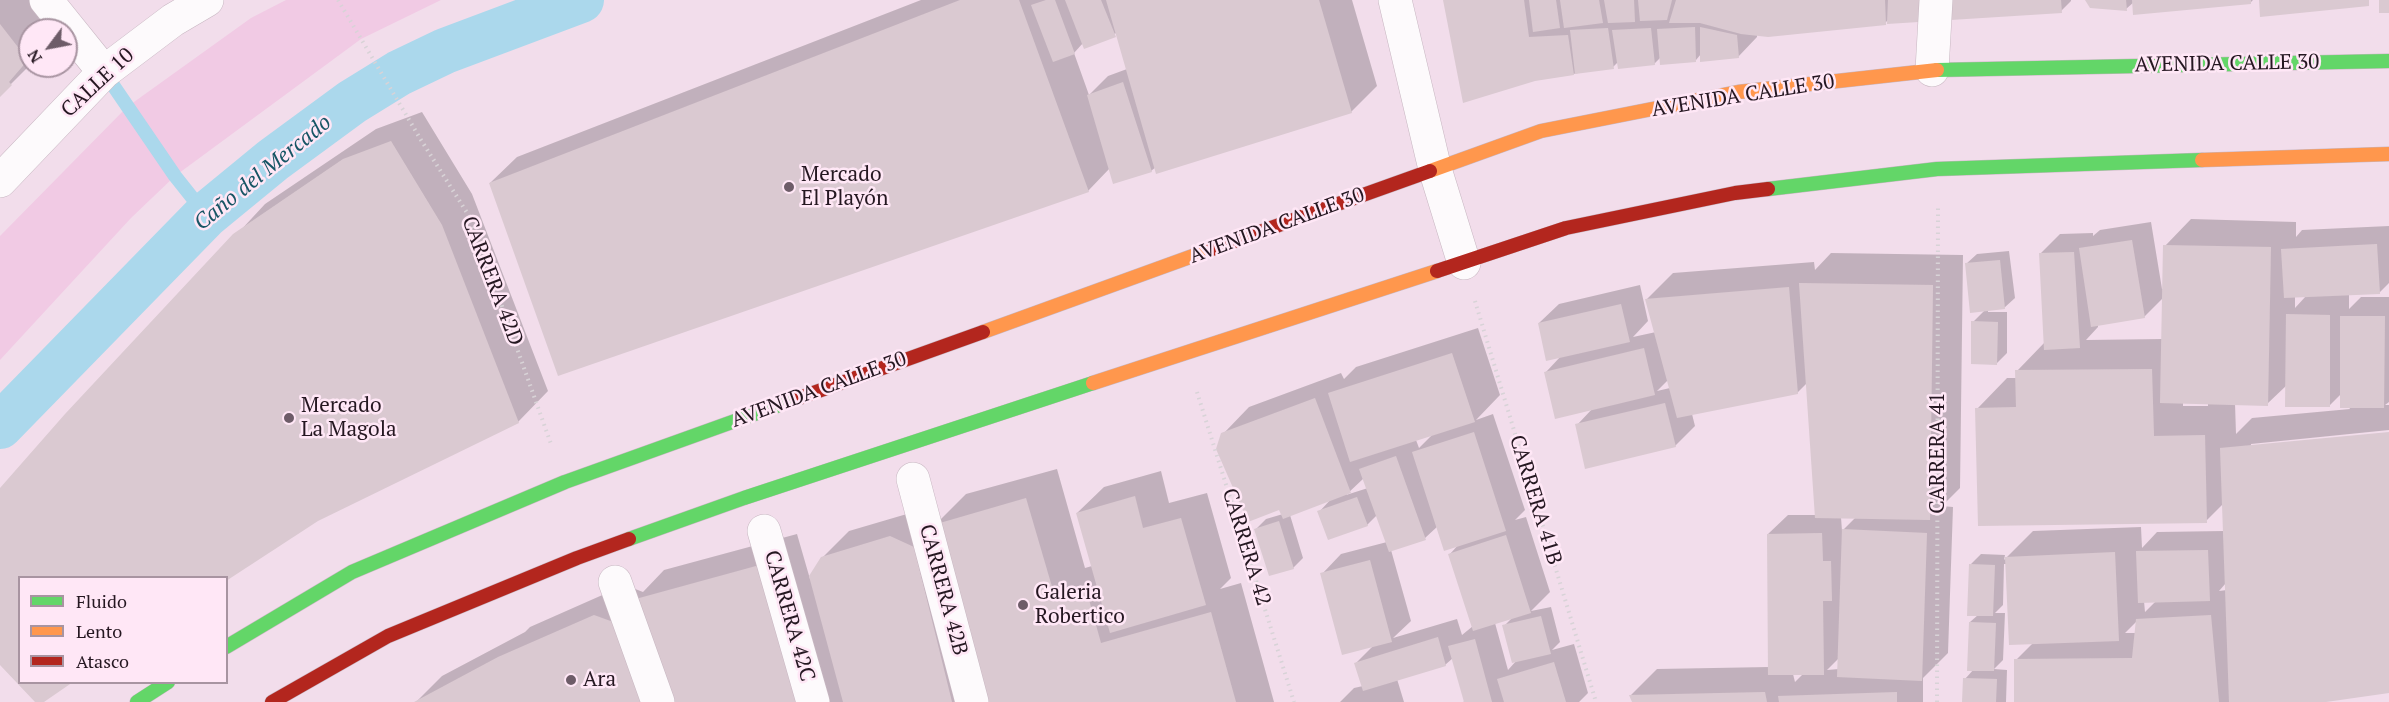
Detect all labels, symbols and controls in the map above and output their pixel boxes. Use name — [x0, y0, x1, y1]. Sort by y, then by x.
north arrow — [18, 18, 78, 78]
street label: CALLE 10 — [56, 43, 140, 123]
text: N — [22, 46, 47, 67]
street label: AVENIDA CALLE 30 — [2134, 50, 2320, 78]
street label: AVENIDA CALLE 30 — [1650, 69, 1836, 123]
water label: Caño del Mercado — [189, 110, 337, 236]
place label: Mercado El Playón — [801, 162, 888, 212]
marker: Mercado El Playón — [782, 180, 796, 194]
street label: AVENIDA CALLE 30 — [1186, 183, 1368, 269]
street label: CARRERA 42D — [456, 213, 528, 349]
street label: AVENIDA CALLE 30 — [728, 347, 910, 433]
street label: CARRERA 41 — [1925, 392, 1951, 514]
place label: Mercado La Magola — [301, 393, 397, 443]
marker: Mercado La Magola — [282, 411, 296, 425]
street label: CARRERA 41B — [1503, 432, 1567, 568]
street label: CARRERA 42 — [1216, 485, 1276, 609]
street label: CARRERA 42B — [913, 522, 973, 658]
street label: CARRERA 42C — [758, 548, 820, 684]
legend — [18, 576, 228, 684]
place label: Galeria Robertico — [1035, 580, 1125, 630]
text: Fluido — [76, 589, 127, 613]
marker: Galeria Robertico — [1016, 598, 1030, 612]
text: Lento — [76, 619, 122, 643]
text: Atasco — [76, 649, 129, 673]
place label: Ara — [583, 667, 616, 693]
marker: Ara — [564, 673, 578, 687]

